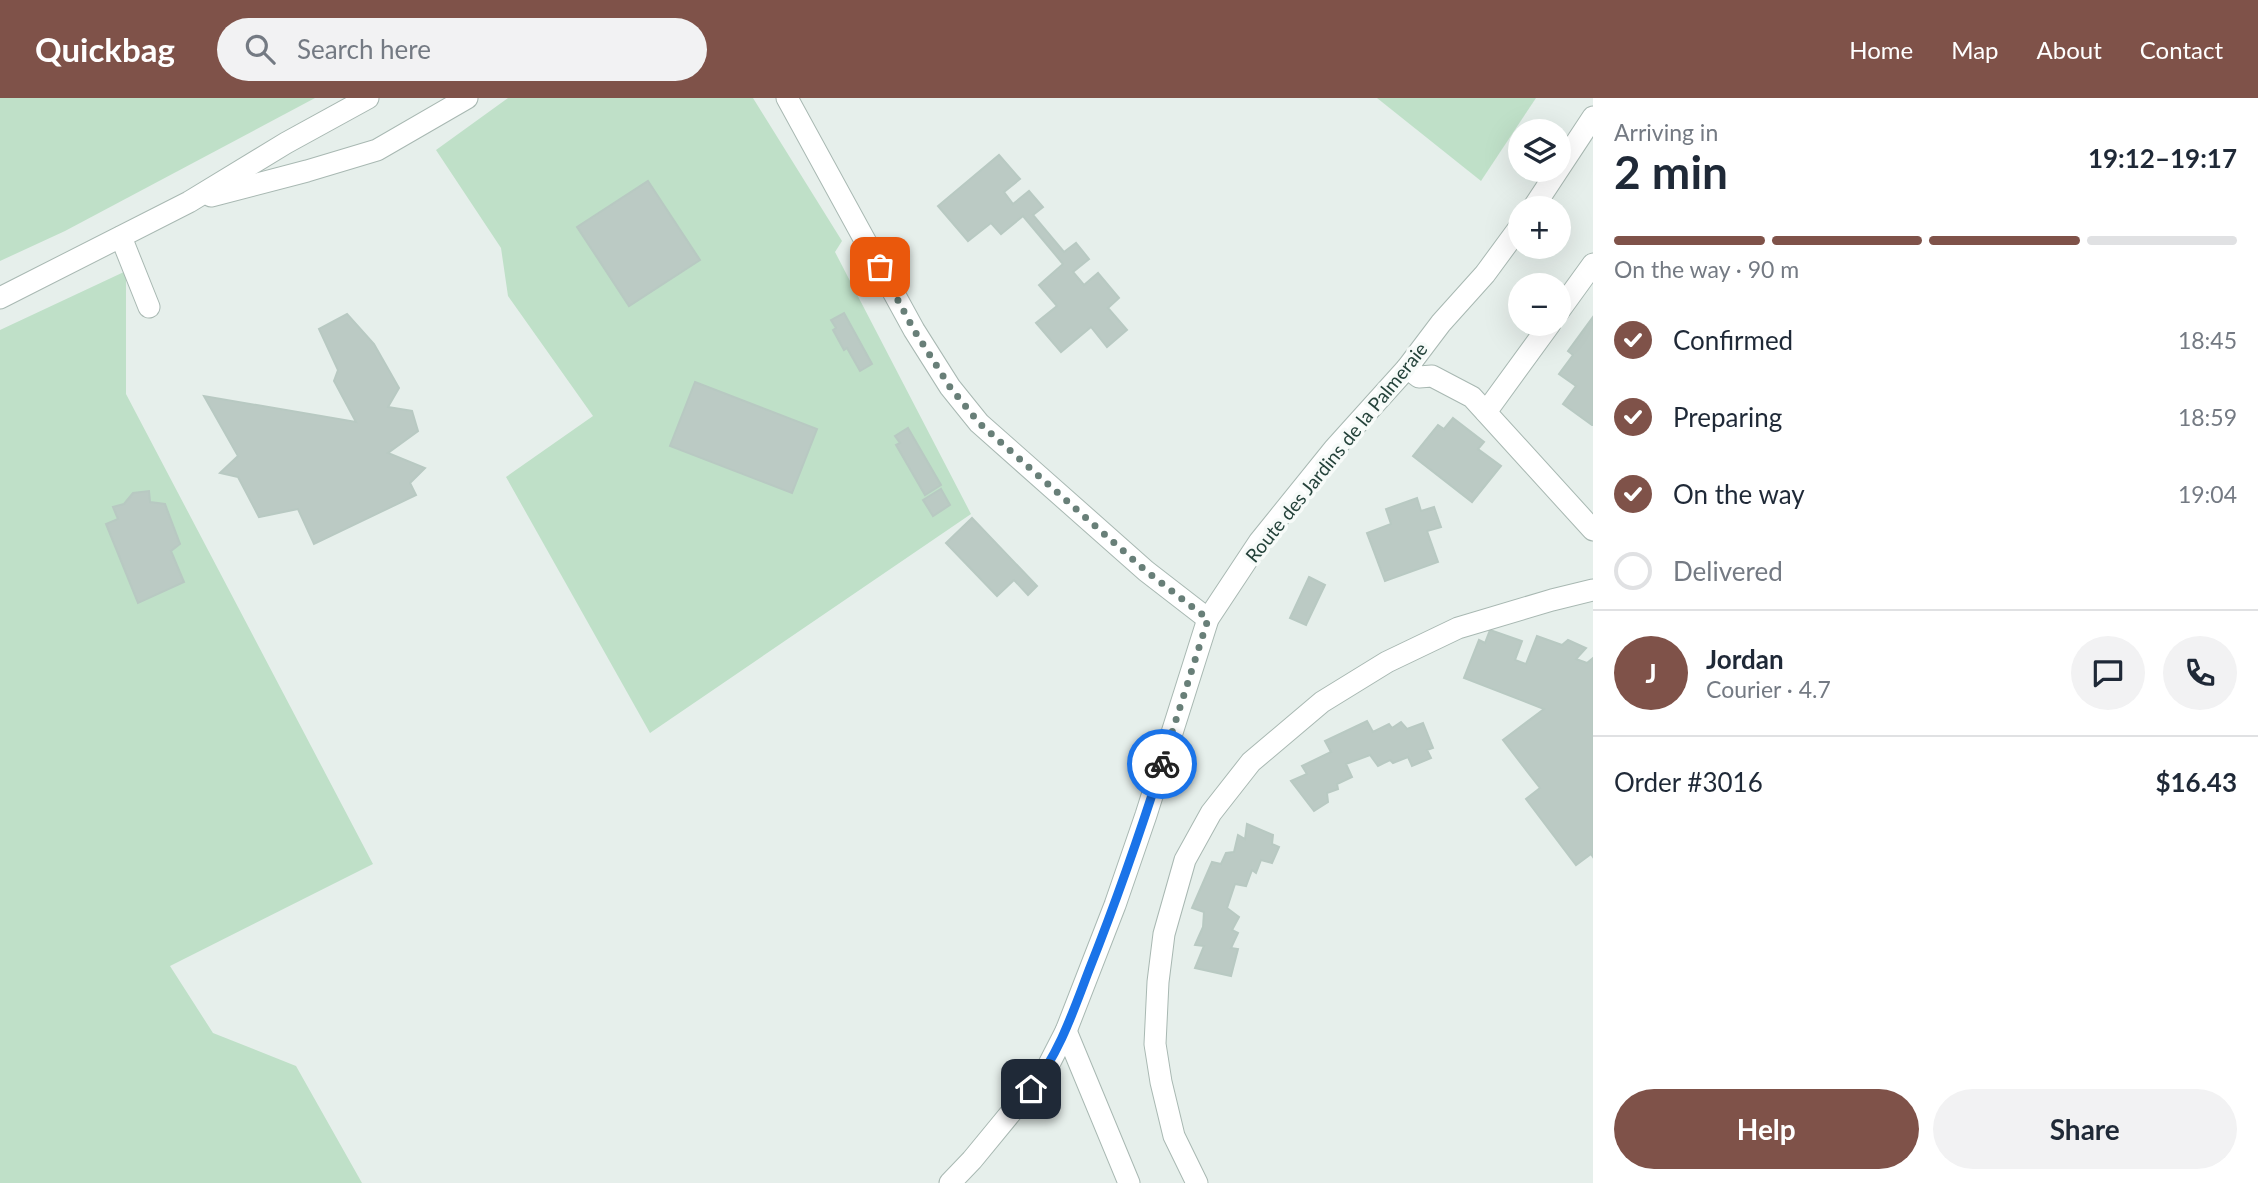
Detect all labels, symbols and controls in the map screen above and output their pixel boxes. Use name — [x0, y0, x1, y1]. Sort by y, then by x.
search box — [217, 18, 707, 81]
text: Quickbag — [35, 29, 175, 69]
icon: search — [241, 30, 279, 68]
text: Search here — [297, 33, 431, 65]
text: Home — [1849, 35, 1913, 64]
text: Map — [1951, 35, 1999, 64]
text: About — [2037, 35, 2102, 64]
text: Contact — [2140, 35, 2223, 64]
text: Arriving in — [1614, 118, 1718, 146]
map controls — [1508, 119, 1571, 336]
button: layers — [1508, 119, 1571, 182]
text: 19:12–19:17 — [2088, 142, 2237, 174]
text: 2 min — [1614, 144, 1728, 199]
button: + — [1508, 196, 1571, 259]
pin — [850, 237, 910, 297]
icon: bag — [861, 248, 899, 286]
text: On the way · 90 m — [1614, 255, 1799, 283]
button: − — [1508, 273, 1571, 336]
icon: check — [1614, 321, 1652, 359]
text: Confirmed — [1673, 324, 1793, 356]
text: 18:45 — [2178, 326, 2237, 354]
street label: Route des Jardins de la Palmeraie — [1240, 338, 1432, 566]
icon: check — [1614, 398, 1652, 436]
text: Preparing — [1673, 401, 1782, 433]
text: 18:59 — [2178, 403, 2237, 431]
icon: check — [1614, 475, 1652, 513]
text: On the way — [1673, 478, 1805, 510]
text: 19:04 — [2178, 480, 2237, 508]
text: Delivered — [1673, 555, 1783, 587]
button: chat — [2071, 636, 2145, 710]
button: phone — [2163, 636, 2237, 710]
text: Jordan — [1706, 643, 1784, 675]
text: J — [1645, 657, 1657, 689]
text: Courier · 4.7 — [1706, 675, 1831, 703]
courier — [1127, 729, 1197, 799]
icon: bike — [1143, 745, 1181, 783]
text: Order #3016 — [1614, 766, 1763, 798]
text: $16.43 — [2155, 766, 2237, 798]
pin — [1001, 1059, 1061, 1119]
icon: home — [1012, 1070, 1050, 1108]
button: Help — [1614, 1089, 1919, 1169]
button: Share — [1933, 1089, 2237, 1169]

